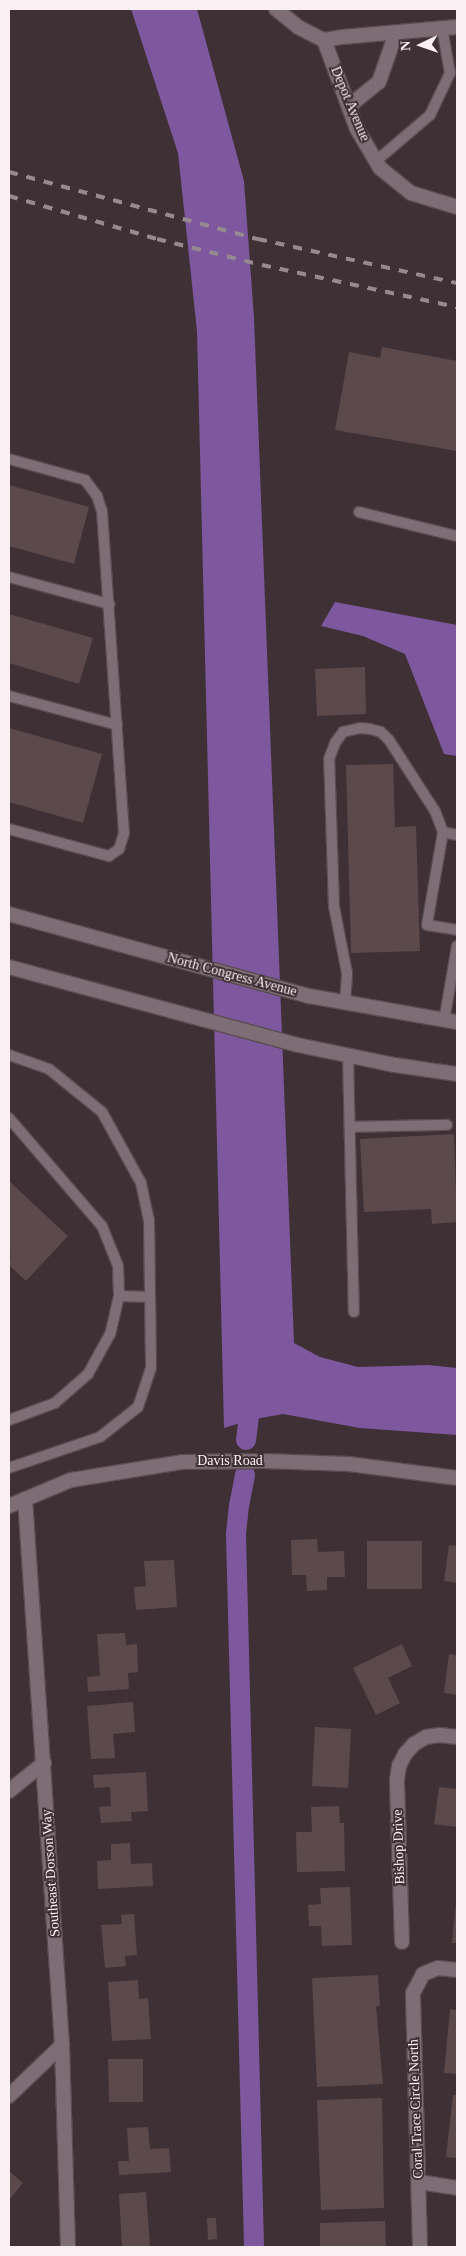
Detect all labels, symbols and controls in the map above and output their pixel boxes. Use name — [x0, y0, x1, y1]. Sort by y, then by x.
north arrow — [396, 20, 446, 70]
text: N — [398, 40, 413, 51]
street label: Depot Avenue — [327, 64, 373, 144]
street label: North Congress Avenue — [165, 950, 299, 1000]
street label: Davis Road — [197, 1453, 263, 1469]
street label: Southeast Dorson Way — [38, 1809, 64, 1937]
street label: Bishop Drive — [389, 1809, 409, 1885]
street label: Coral Trace Circle North — [405, 2039, 427, 2179]

